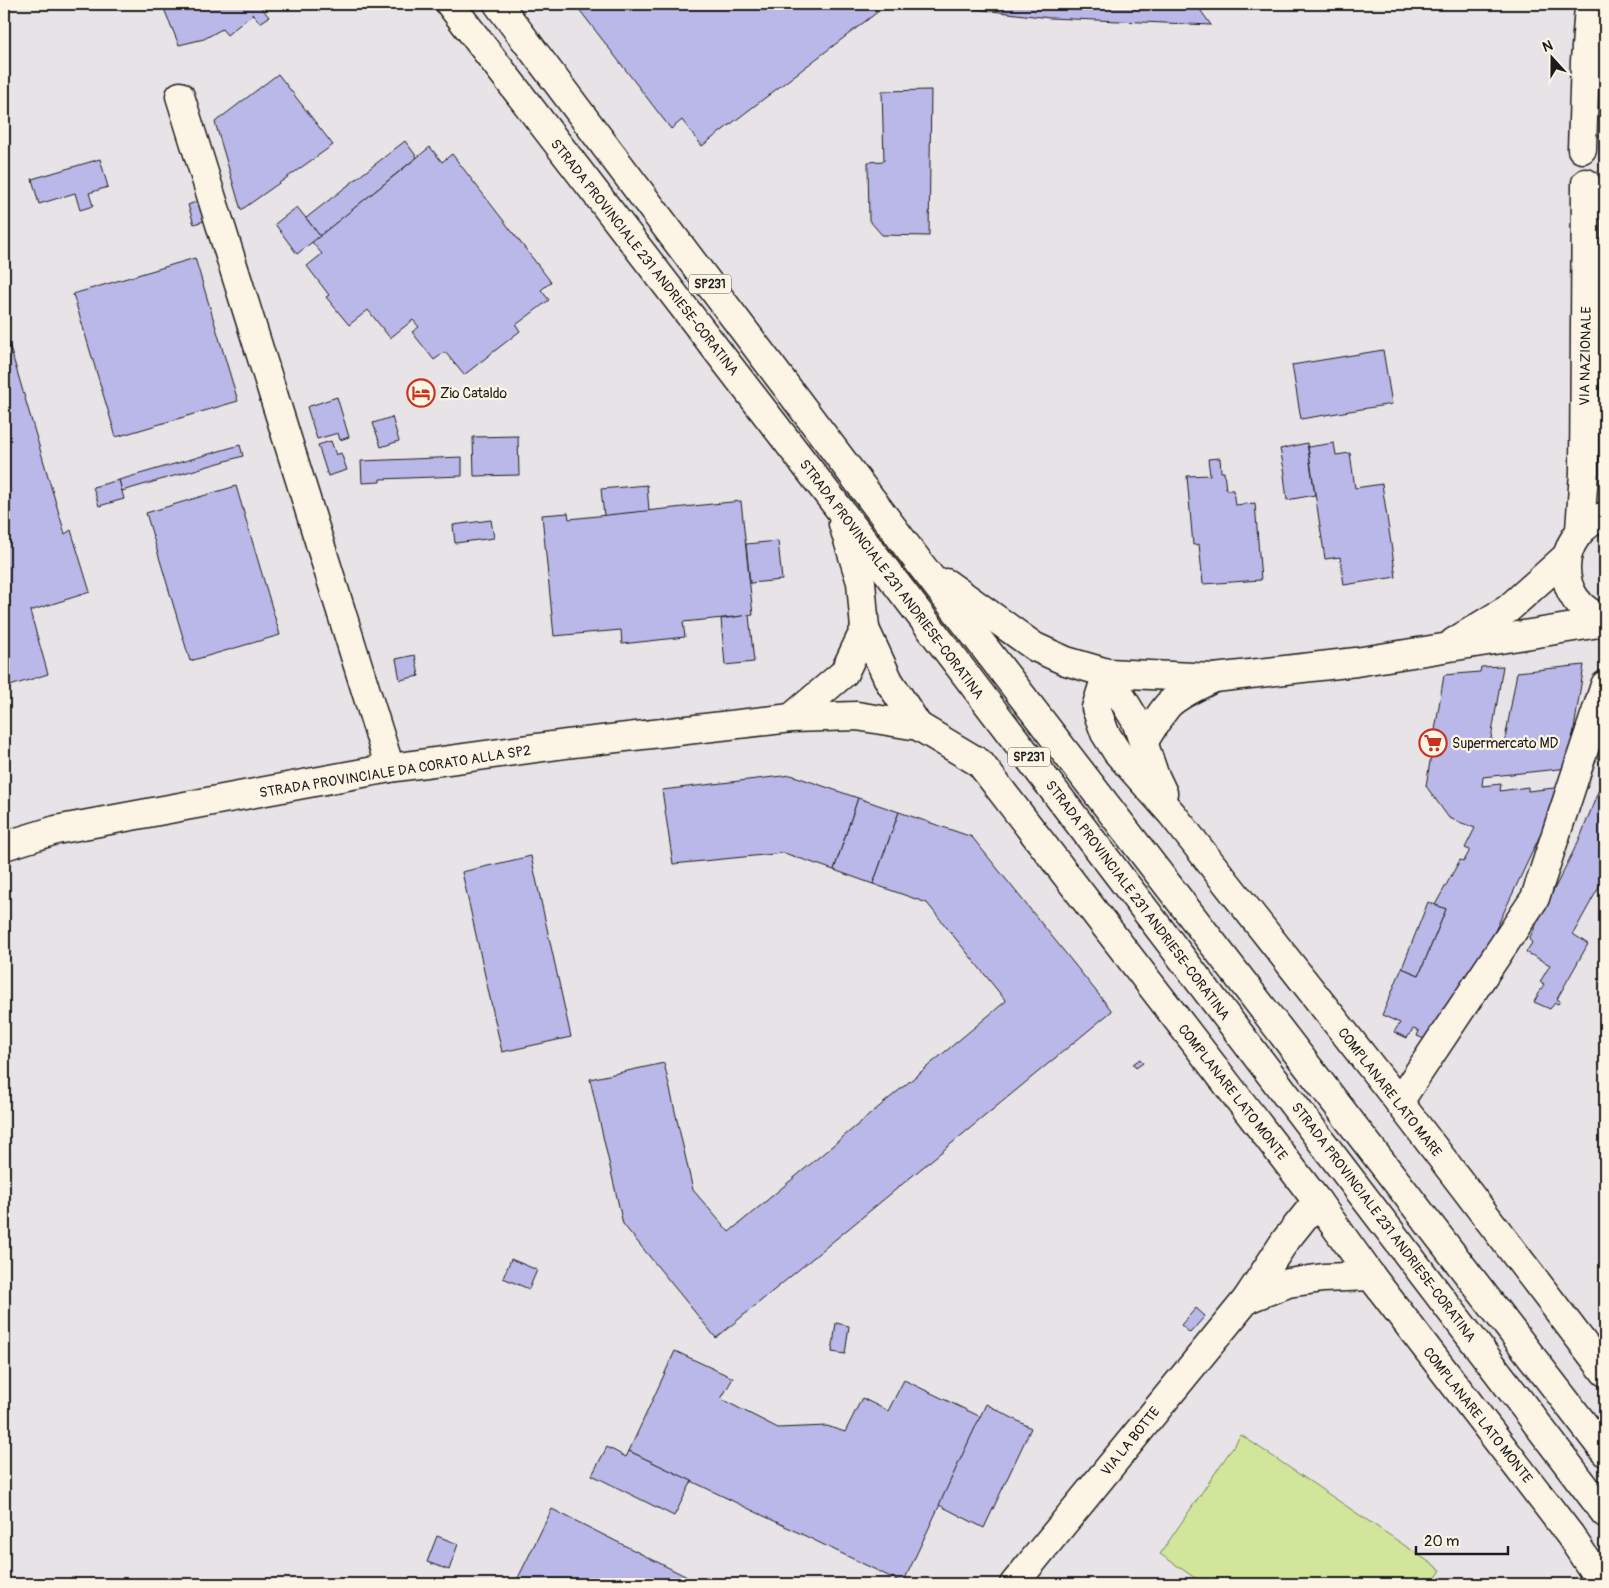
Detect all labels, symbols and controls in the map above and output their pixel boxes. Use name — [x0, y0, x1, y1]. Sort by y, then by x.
north arrow — [1526, 32, 1576, 82]
text: N — [1540, 37, 1555, 56]
street label: STRADA PROVINCIALE 231 ANDRIESE-CORATINA — [547, 136, 742, 379]
road number: SP231 — [689, 274, 731, 294]
street label: VIA NAZIONALE — [1576, 306, 1595, 406]
hotel icon: Zio Cataldo — [406, 378, 436, 408]
place label: Zio Cataldo — [440, 385, 507, 402]
street label: STRADA PROVINCIALE 231 ANDRIESE-CORATINA — [796, 456, 987, 702]
supermarket icon: Supermercato MD — [1418, 728, 1448, 758]
place label: Supermercato MD — [1452, 735, 1559, 752]
street label: STRADA PROVINCIALE DA CORATO ALLA SP2 — [258, 742, 532, 801]
road number: SP231 — [1008, 748, 1050, 766]
street label: STRADA PROVINCIALE 231 ANDRIESE-CORATINA — [1042, 777, 1233, 1023]
street label: COMPLANARE LATO MONTE — [1174, 1021, 1291, 1164]
street label: COMPLANARE LATO MARE — [1334, 1024, 1445, 1160]
street label: STRADA PROVINCIALE 231 ANDRIESE-CORATINA — [1288, 1099, 1479, 1345]
street label: COMPLANARE LATO MONTE — [1419, 1344, 1536, 1487]
street label: VIA LA BOTTE — [1097, 1403, 1163, 1479]
scale bar — [1416, 1523, 1509, 1555]
text: 20 m — [1424, 1532, 1459, 1551]

